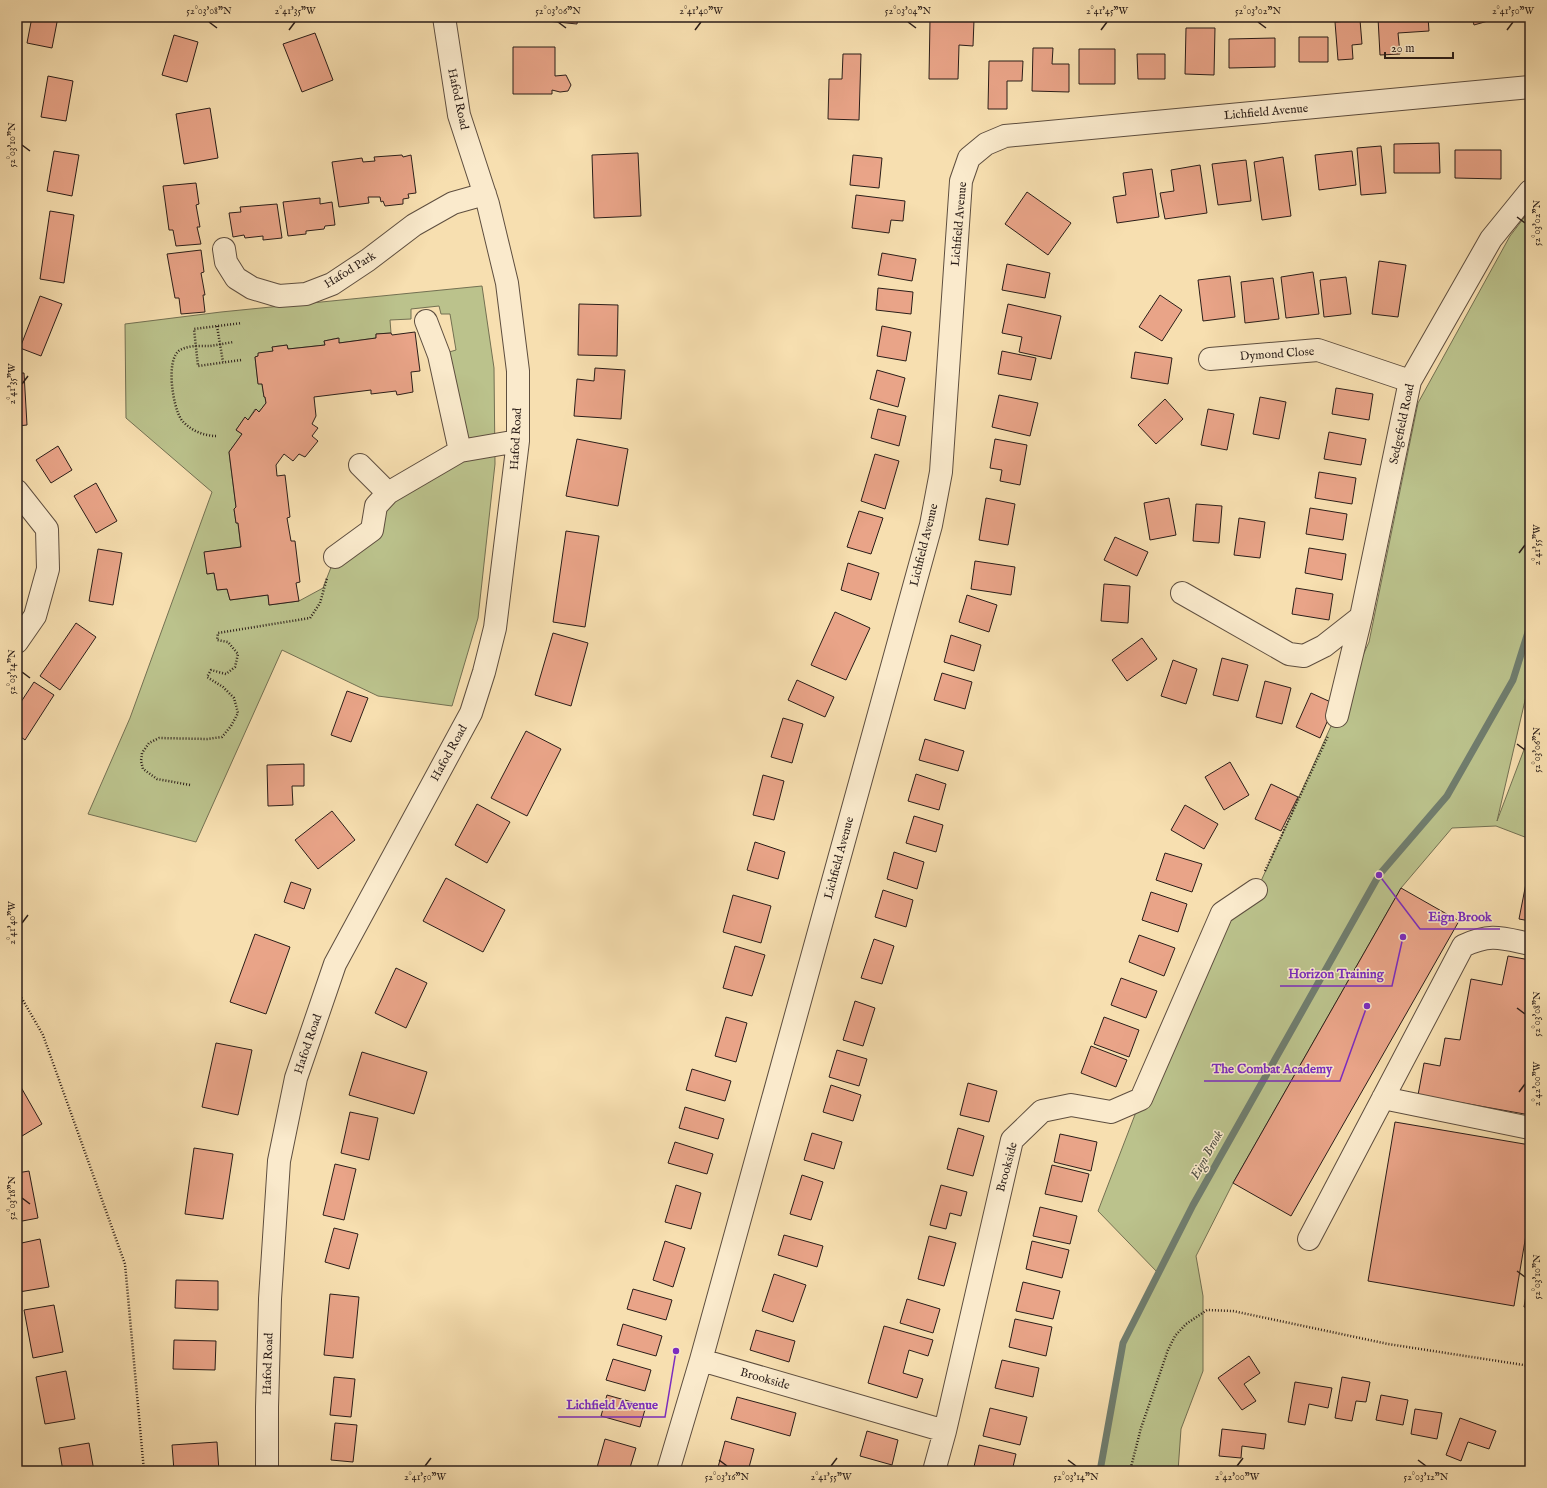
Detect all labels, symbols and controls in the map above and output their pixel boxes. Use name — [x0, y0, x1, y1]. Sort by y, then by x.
text: 52°03'08"N — [186, 5, 232, 18]
text: 2°41'35"W — [274, 5, 316, 18]
text: 52°03'06"N — [535, 5, 581, 18]
text: 2°41'40"W — [679, 5, 723, 18]
text: 52°03'04"N — [885, 5, 931, 18]
text: 2°41'45"W — [1086, 5, 1129, 18]
text: 52°03'02"N — [1235, 5, 1281, 18]
text: 2°41'50"W — [1492, 5, 1535, 18]
scale bar — [1385, 34, 1453, 60]
text: 20 m — [1391, 41, 1414, 56]
street label: Hafod Road — [444, 67, 472, 132]
street label: Lichfield Avenue — [1223, 101, 1309, 123]
text: 52°03'10"N — [6, 122, 19, 168]
street label: Lichfield Avenue — [948, 181, 970, 267]
text: 52°03'02"N — [1531, 200, 1544, 246]
street label: Hafod Park — [321, 248, 379, 292]
street label: Dymond Close — [1239, 344, 1315, 364]
text: 2°41'35"W — [6, 363, 19, 405]
street label: Sedgefield Road — [1386, 382, 1418, 466]
street label: Hafod Road — [507, 407, 525, 471]
street label: Lichfield Avenue — [906, 502, 942, 588]
text: 2°41'55"W — [1531, 524, 1544, 566]
text: 52°03'14"N — [6, 649, 19, 695]
street label: Hafod Road — [427, 722, 471, 784]
text: 52°03'06"N — [1531, 727, 1544, 773]
street label: Lichfield Avenue — [821, 815, 857, 901]
text: 2°41'40"W — [6, 901, 19, 945]
callout: Eign Brook — [1420, 904, 1500, 929]
text: Eign Brook — [1428, 909, 1493, 926]
callout: Horizon Training — [1280, 961, 1392, 986]
text: Horizon Training — [1288, 966, 1385, 983]
text: 52°03'08"N — [1531, 991, 1544, 1037]
street label: Hafod Road — [291, 1011, 325, 1076]
callout: The Combat Academy — [1204, 1056, 1340, 1081]
text: The Combat Academy — [1211, 1061, 1333, 1078]
text: 2°42'00"W — [1531, 1061, 1544, 1106]
water label: Eign Brook — [1186, 1127, 1229, 1184]
street label: Brookside — [993, 1140, 1021, 1194]
text: 52°03'18"N — [6, 1176, 19, 1220]
text: 52°03'10"N — [1531, 1254, 1544, 1300]
street label: Hafod Road — [259, 1332, 277, 1395]
street label: Brookside — [738, 1365, 792, 1393]
callout: Lichfield Avenue — [558, 1392, 665, 1417]
text: Lichfield Avenue — [565, 1397, 658, 1414]
text: 2°41'50"W — [404, 1471, 447, 1484]
text: 52°03'16"N — [705, 1471, 750, 1484]
text: 2°41'55"W — [811, 1471, 852, 1484]
text: 52°03'14"N — [1053, 1471, 1099, 1484]
text: 2°42'00"W — [1215, 1471, 1260, 1484]
text: 52°03'12"N — [1404, 1471, 1449, 1484]

